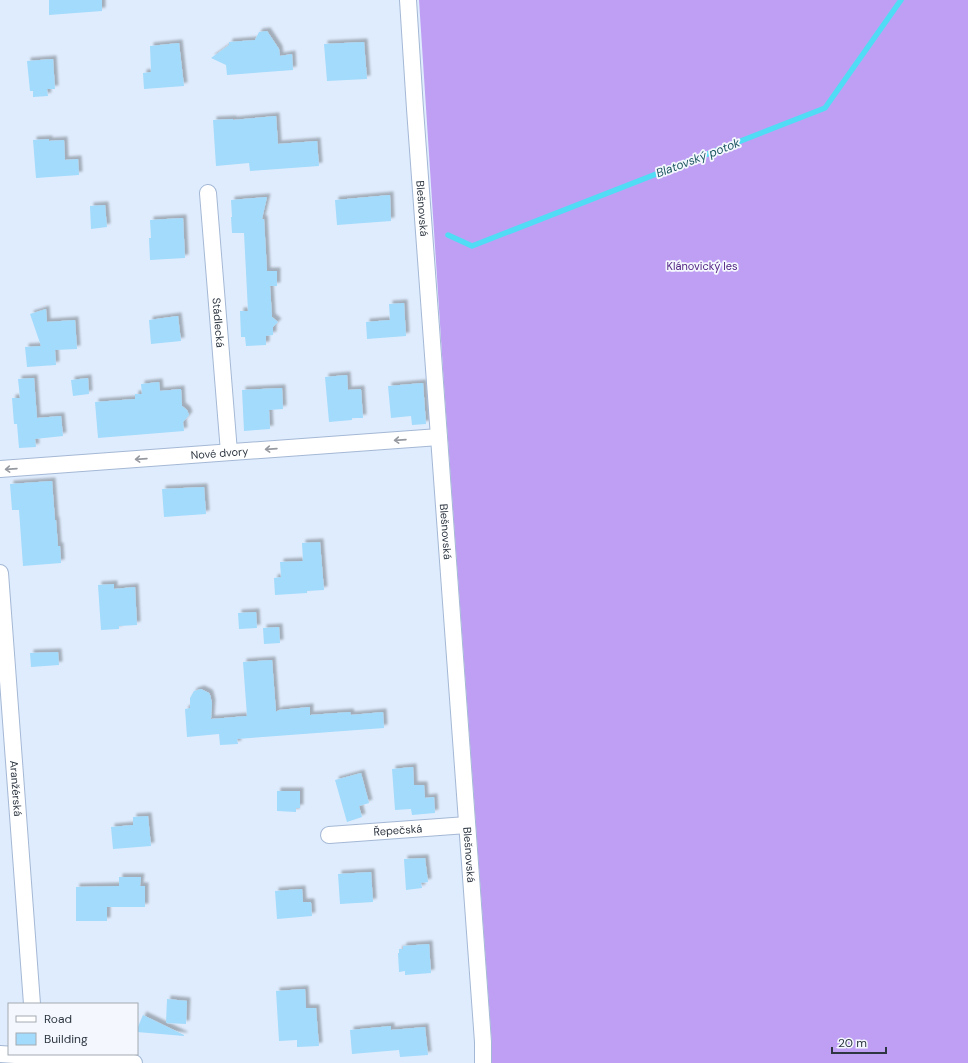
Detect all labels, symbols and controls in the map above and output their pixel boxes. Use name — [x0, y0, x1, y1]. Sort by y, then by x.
water label: Blatovský potok — [654, 134, 743, 181]
street label: Blešnovská — [413, 180, 431, 237]
park label: Klánovický les — [667, 259, 737, 273]
street label: Stádlecká — [210, 297, 228, 348]
one-way arrow — [394, 436, 407, 443]
street label: Nové dvory — [190, 444, 249, 462]
one-way arrow — [265, 446, 278, 453]
one-way arrow — [135, 455, 148, 463]
one-way arrow — [5, 465, 18, 472]
street label: Blešnovská — [437, 503, 455, 560]
street label: Aranžérská — [7, 760, 25, 817]
street label: Řepečská — [373, 821, 423, 839]
street label: Blešnovská — [460, 826, 478, 883]
legend — [8, 1003, 138, 1055]
text: Road — [44, 1011, 72, 1027]
scale bar — [832, 1029, 886, 1055]
text: Building — [44, 1031, 88, 1047]
text: 20 m — [838, 1035, 867, 1051]

